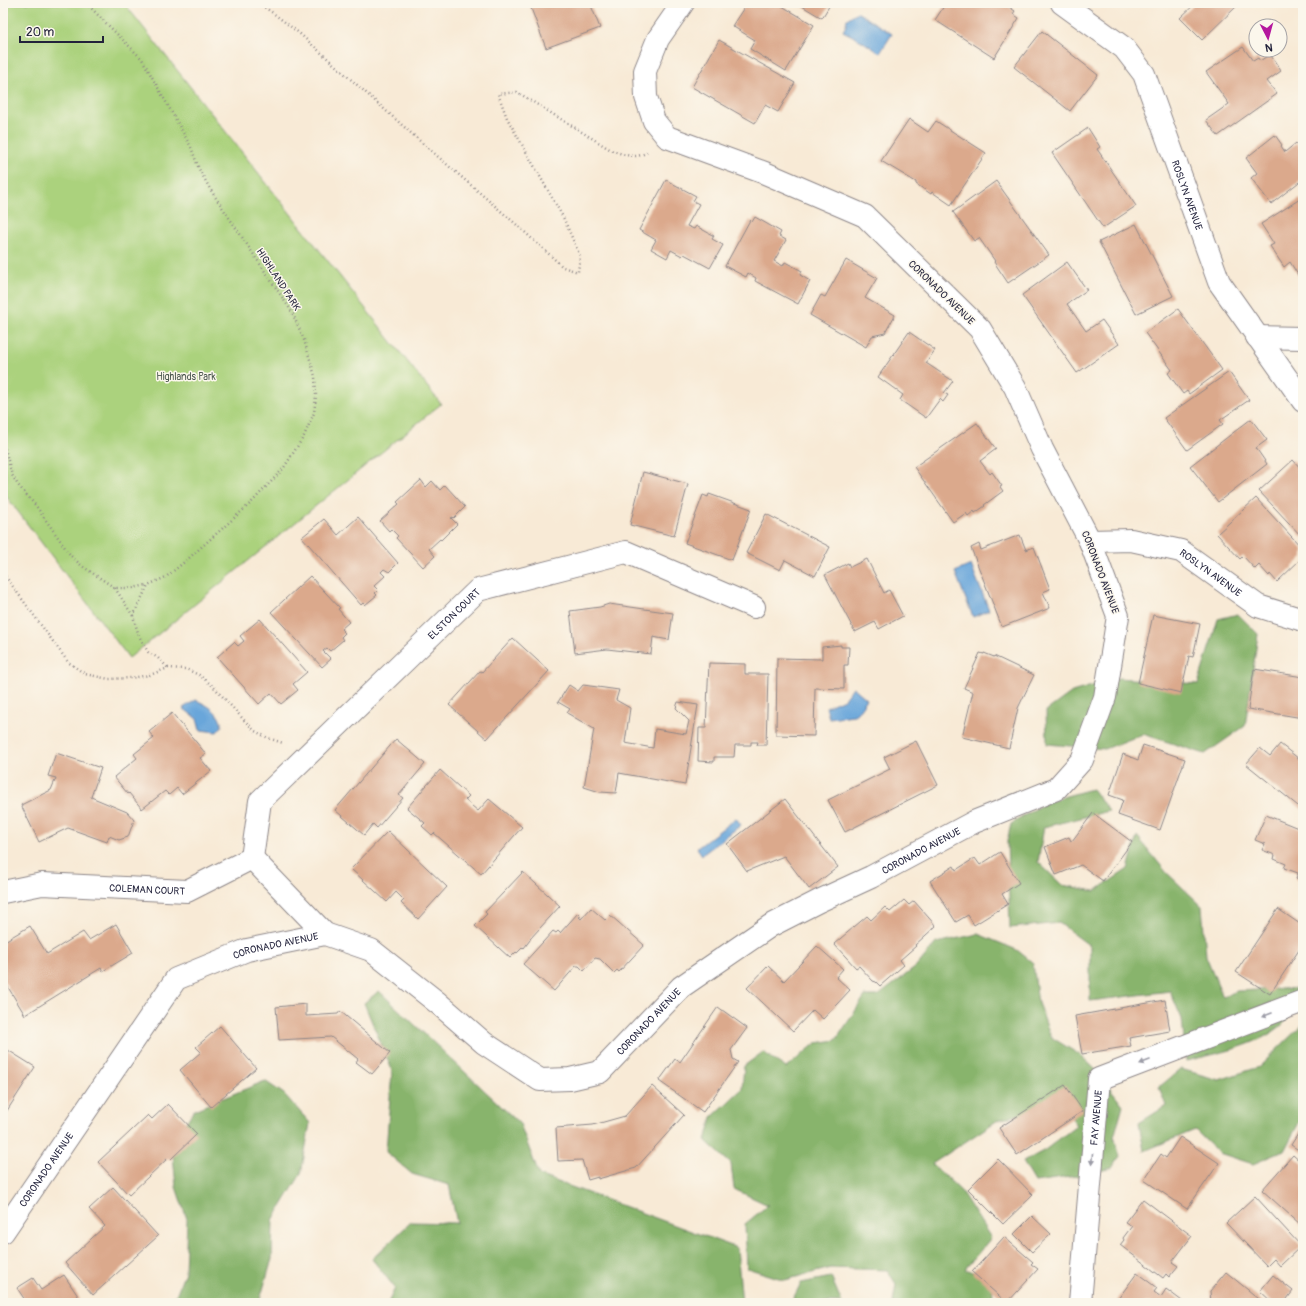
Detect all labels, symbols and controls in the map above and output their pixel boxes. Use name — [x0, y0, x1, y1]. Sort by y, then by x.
scale bar — [20, 18, 103, 44]
north arrow — [1248, 18, 1288, 58]
text: 20 m — [26, 25, 55, 40]
text: N — [1264, 41, 1273, 54]
street label: ROSLYN AVENUE — [1169, 159, 1205, 232]
street label: HIGHLAND PARK — [254, 246, 303, 313]
street label: CORONADO AVENUE — [906, 258, 977, 327]
park label: Highlands Park — [156, 371, 217, 383]
street label: CORONADO AVENUE — [1079, 529, 1121, 615]
street label: ROSLYN AVENUE — [1177, 547, 1244, 599]
street label: ELSTON COURT — [426, 586, 483, 642]
street label: CORONADO AVENUE — [880, 825, 963, 877]
street label: COLEMAN COURT — [109, 882, 186, 898]
street label: CORONADO AVENUE — [231, 931, 320, 962]
street label: CORONADO AVENUE — [615, 986, 684, 1058]
one-way arrow — [1260, 1013, 1272, 1019]
one-way arrow — [1139, 1059, 1151, 1065]
street label: FAY AVENUE — [1088, 1089, 1105, 1146]
street label: CORONADO AVENUE — [17, 1130, 76, 1209]
one-way arrow — [1089, 1153, 1096, 1165]

